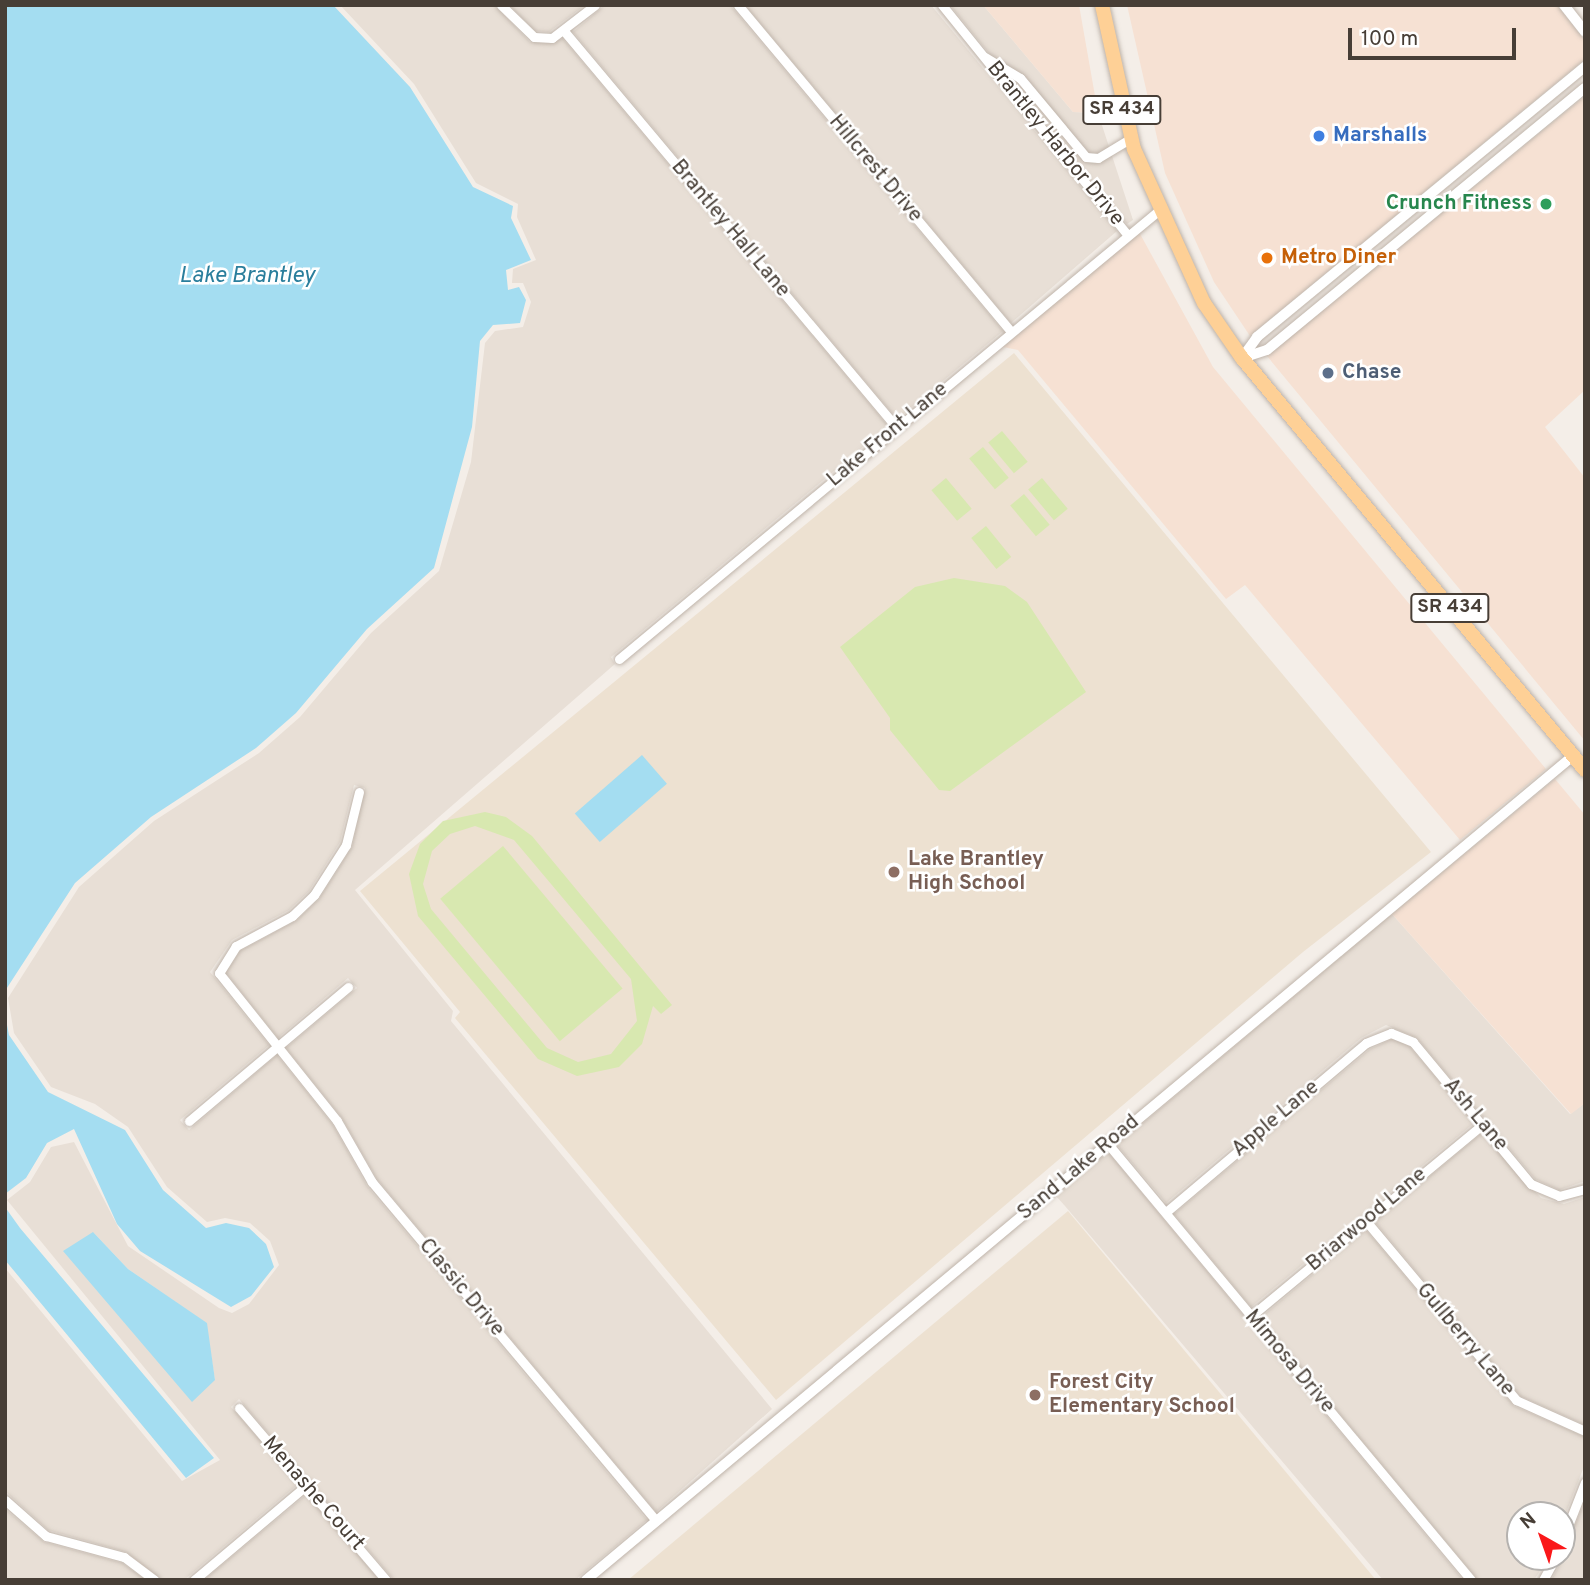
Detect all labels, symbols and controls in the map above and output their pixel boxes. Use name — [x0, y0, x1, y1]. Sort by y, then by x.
scale bar — [1352, 14, 1520, 58]
text: 100 m — [1361, 26, 1418, 53]
street label: Brantley Harbor Drive — [981, 57, 1129, 231]
road number: SR 434 — [1082, 94, 1162, 125]
street label: Hillcrest Drive — [823, 110, 927, 228]
place label: Marshalls — [1333, 123, 1427, 149]
marker: Marshalls — [1311, 128, 1327, 144]
street label: Brantley Hall Lane — [665, 155, 795, 303]
place label: Crunch Fitness — [1386, 191, 1532, 217]
marker: Crunch Fitness — [1538, 196, 1554, 212]
place label: Metro Diner — [1281, 245, 1396, 271]
marker: Metro Diner — [1259, 250, 1275, 266]
water label: Lake Brantley — [179, 263, 315, 291]
place label: Chase — [1342, 360, 1401, 386]
marker: Chase — [1320, 365, 1336, 381]
street label: Lake Front Lane — [822, 377, 954, 493]
road number: SR 434 — [1410, 593, 1490, 624]
place label: Lake Brantley High School — [908, 847, 1044, 897]
marker: Lake Brantley High School — [886, 864, 902, 880]
street label: Ash Lane — [1437, 1073, 1513, 1157]
street label: Apple Lane — [1227, 1075, 1325, 1163]
street label: Sand Lake Road — [1013, 1110, 1145, 1226]
street label: Briarwood Lane — [1302, 1163, 1432, 1277]
street label: Classic Drive — [413, 1234, 509, 1342]
street label: Gullberry Lane — [1410, 1278, 1520, 1402]
street label: Mimosa Drive — [1238, 1305, 1340, 1419]
place label: Forest City Elementary School — [1049, 1370, 1235, 1420]
marker: Forest City Elementary School — [1027, 1387, 1043, 1403]
street label: Menashe Court — [256, 1432, 370, 1556]
north arrow — [1506, 1501, 1576, 1571]
text: N — [1516, 1508, 1542, 1535]

